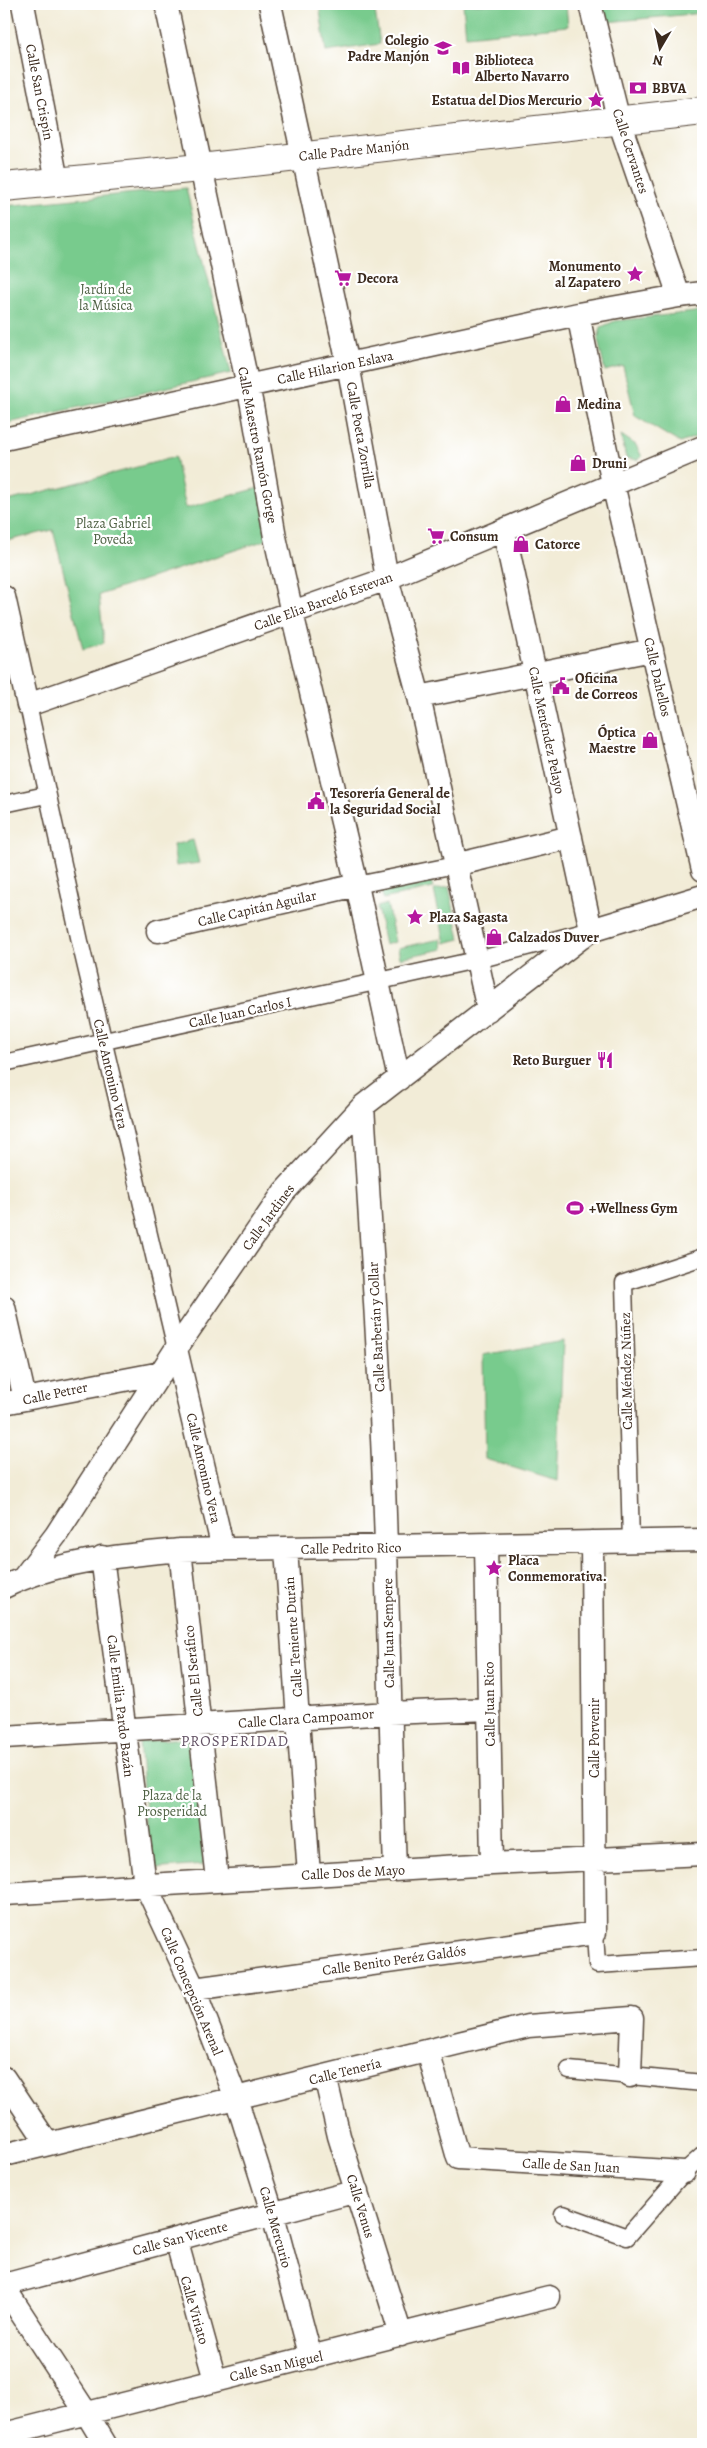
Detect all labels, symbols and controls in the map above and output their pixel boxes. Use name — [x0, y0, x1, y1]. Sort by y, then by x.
north arrow — [634, 22, 684, 72]
place label: Colegio Padre Manjón — [347, 31, 429, 66]
school or university icon: Colegio Padre Manjón — [433, 38, 453, 58]
street label: Calle San Crispín — [21, 42, 58, 142]
text: N — [652, 50, 665, 71]
place label: Biblioteca Alberto Navarro — [474, 51, 569, 86]
library icon: Biblioteca Alberto Navarro — [451, 58, 471, 78]
bank icon: BBVA — [628, 78, 648, 98]
place label: BBVA — [652, 79, 687, 98]
place icon: Estatua del Dios Mercurio — [586, 90, 606, 110]
place label: Estatua del Dios Mercurio — [432, 91, 582, 110]
street label: Calle Cervantes — [608, 106, 653, 196]
street label: Calle Padre Manjón — [298, 135, 411, 166]
place label: Monumento al Zapatero — [549, 257, 621, 292]
place icon: Monumento al Zapatero — [625, 264, 645, 284]
supermarket icon: Decora — [333, 268, 353, 288]
place label: Decora — [357, 269, 399, 288]
park label: Jardín de la Música — [79, 280, 133, 315]
street label: Calle Hilarion Eslava — [275, 346, 395, 389]
street label: Calle Maestro Ramón Gorge — [233, 365, 282, 525]
street label: Calle Poeta Zorrilla — [342, 380, 379, 490]
shop icon: Medina — [553, 394, 573, 414]
place label: Medina — [577, 395, 621, 414]
shop icon: Druni — [568, 453, 588, 473]
place label: Druni — [592, 454, 627, 473]
park label: Plaza Gabriel Poveda — [75, 514, 151, 549]
supermarket icon: Consum — [426, 526, 446, 546]
place label: Consum — [450, 527, 499, 546]
shop icon: Catorce — [511, 534, 531, 554]
place label: Catorce — [535, 535, 581, 554]
street label: Calle Elia Barceló Estevan — [251, 567, 395, 635]
street label: Calle Dahellos — [639, 636, 676, 719]
street label: Calle Menéndez Pelayo — [524, 665, 569, 796]
place label: Oficina de Correos — [575, 669, 638, 704]
public building icon: Oficina de Correos — [551, 676, 571, 696]
place label: Óptica Maestre — [589, 723, 637, 758]
shop icon: Óptica Maestre — [640, 730, 660, 750]
place label: Tesorería General de la Seguridad Social — [330, 784, 451, 819]
public building icon: Tesorería General de la Seguridad Social — [306, 791, 326, 811]
street label: Calle Capitán Aguilar — [196, 885, 319, 931]
place icon: Plaza Sagasta — [405, 907, 425, 927]
place label: Plaza Sagasta — [429, 908, 508, 927]
shop icon: Calzados Duver — [484, 927, 504, 947]
place label: Calzados Duver — [508, 928, 599, 947]
street label: Calle Juan Carlos I — [187, 992, 293, 1033]
street label: Calle Antonino Vera — [89, 1017, 133, 1132]
restaurant icon: Reto Burguer — [595, 1050, 615, 1070]
place label: Reto Burguer — [512, 1051, 591, 1070]
street label: Calle Jardines — [238, 1180, 299, 1254]
sports icon: +Wellness Gym — [565, 1198, 585, 1218]
place label: +Wellness Gym — [589, 1199, 678, 1218]
street label: Calle Barberán y Collar — [364, 1261, 389, 1392]
street label: Calle Méndez Núñez — [616, 1312, 637, 1430]
street label: Calle Petrer — [21, 1377, 90, 1410]
street label: Calle Antonino Vera — [182, 1411, 226, 1526]
street label: Calle Pedrito Rico — [300, 1538, 402, 1559]
place label: Placa Conmemorativa. — [508, 1551, 607, 1586]
place icon: Placa Conmemorativa. — [484, 1558, 504, 1578]
street label: Calle Teniente Durán — [280, 1576, 307, 1698]
street label: Calle Juan Sempere — [378, 1578, 399, 1688]
street label: Calle El Seráfico — [179, 1624, 208, 1718]
street label: Calle Emilia Pardo Bazán — [102, 1634, 139, 1779]
street label: Calle Juan Rico — [479, 1661, 500, 1747]
street label: Calle Porvenir — [585, 1697, 604, 1778]
street label: Calle Clara Campoamor — [237, 1704, 375, 1733]
district label: PROSPERIDAD — [181, 1731, 289, 1751]
park label: Plaza de la Prosperidad — [137, 1786, 207, 1821]
street label: Calle Dos de Mayo — [301, 1860, 405, 1885]
street label: Calle Concepción Arenal — [156, 1924, 227, 2059]
street label: Calle Benito Peréz Galdós — [321, 1941, 467, 1980]
street label: Calle Tenería — [307, 2053, 384, 2090]
street label: Calle de San Juan — [522, 2153, 621, 2178]
street label: Calle Venus — [342, 2172, 379, 2240]
street label: Calle Mercurio — [255, 2184, 296, 2270]
street label: Calle San Vicente — [130, 2217, 230, 2260]
street label: Calle Viriato — [176, 2274, 213, 2347]
street label: Calle San Miguel — [228, 2346, 325, 2386]

